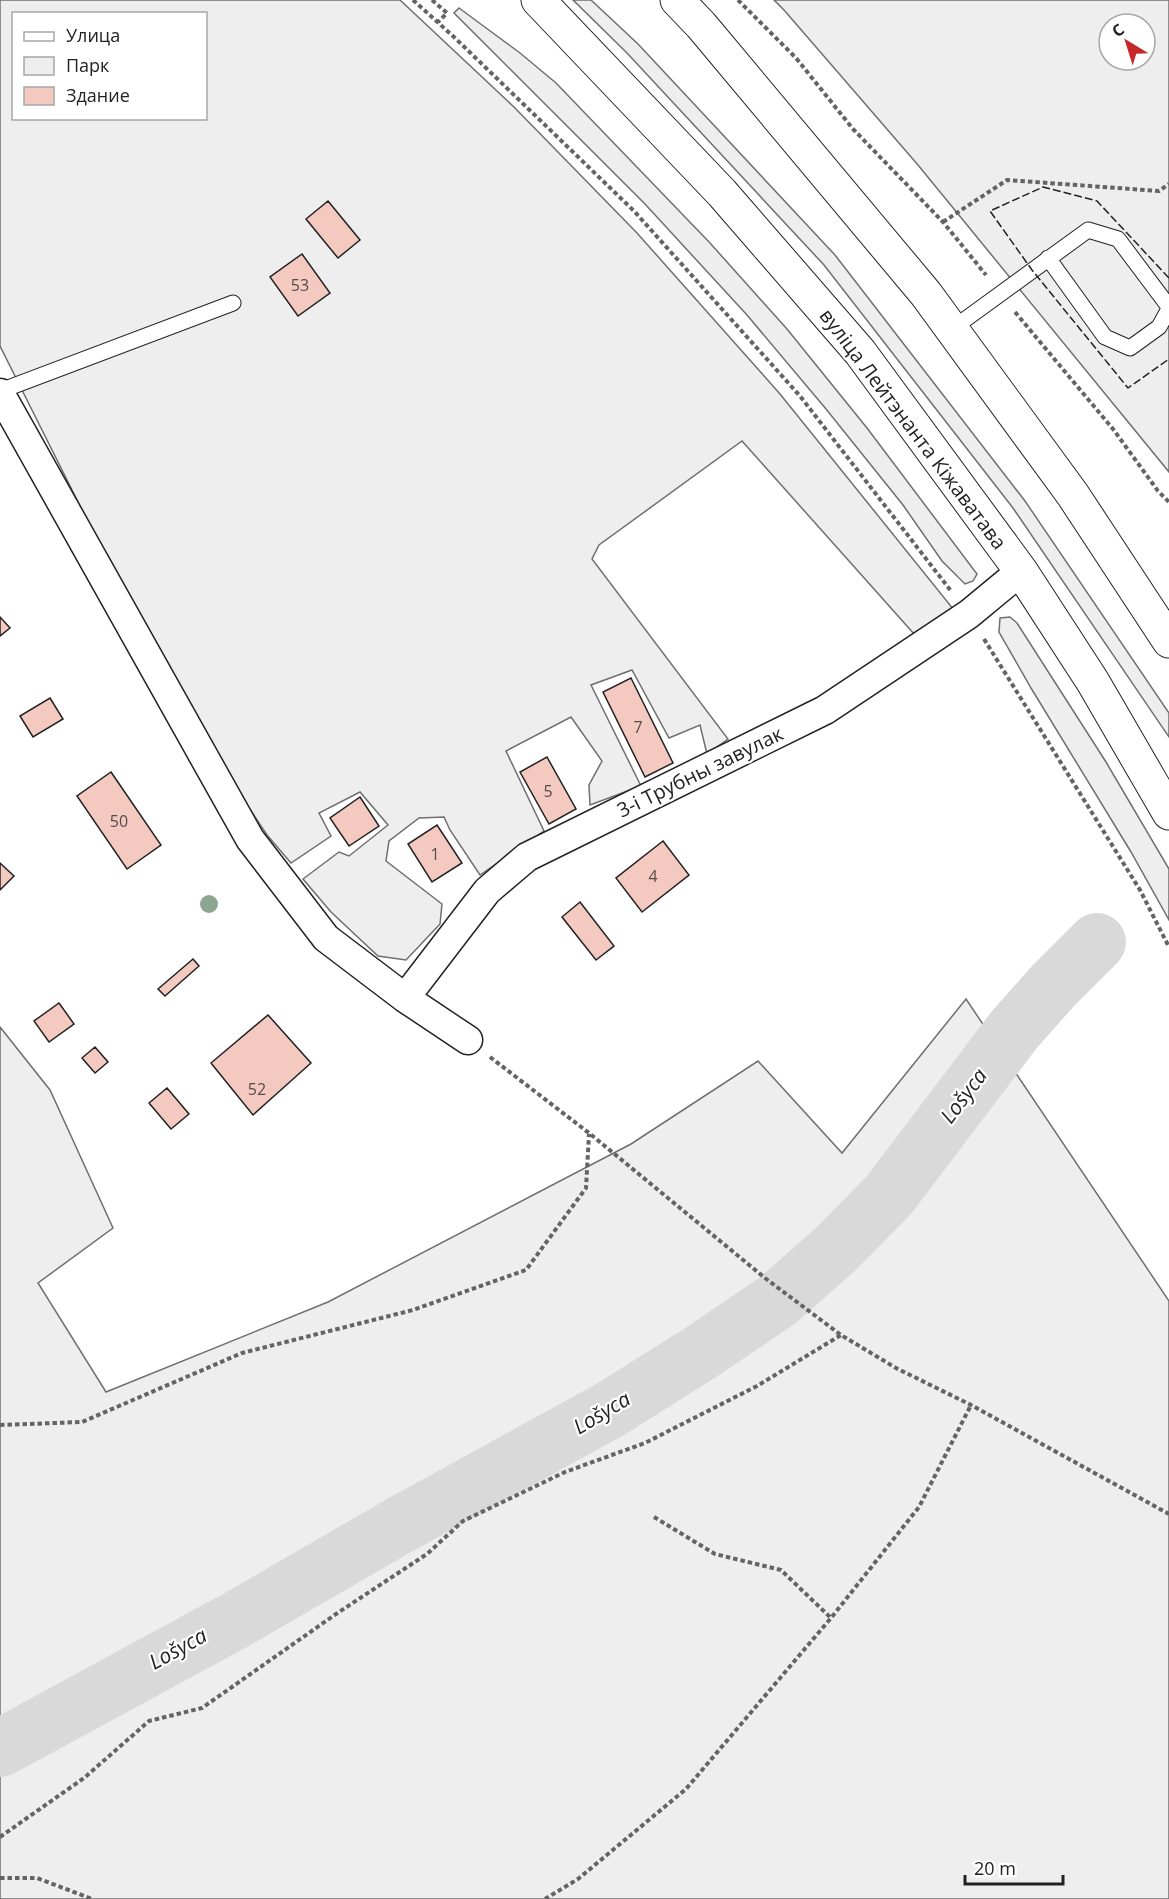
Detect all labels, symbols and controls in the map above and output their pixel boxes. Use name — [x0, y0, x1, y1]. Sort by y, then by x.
legend — [12, 12, 207, 120]
north arrow — [1097, 12, 1157, 72]
text: С — [1107, 18, 1129, 42]
text: Улица — [66, 23, 120, 47]
text: Парк — [66, 53, 110, 77]
text: Здание — [66, 83, 130, 107]
house number: 53 — [291, 274, 309, 296]
street label: вуліца Лейтэнанта Кіжаватава — [814, 303, 1013, 555]
house number: 7 — [633, 716, 643, 738]
street label: 3-і Трубны завулак — [612, 719, 788, 824]
house number: 5 — [543, 780, 553, 802]
house number: 50 — [110, 810, 128, 832]
house number: 1 — [430, 843, 440, 865]
house number: 4 — [648, 865, 658, 887]
water label: Lošyca — [933, 1062, 993, 1129]
house number: 52 — [248, 1078, 266, 1100]
water label: Lošyca — [568, 1384, 635, 1440]
water label: Lošyca — [144, 1621, 212, 1675]
scale bar — [965, 1848, 1062, 1886]
text: 20 m — [974, 1856, 1016, 1880]

